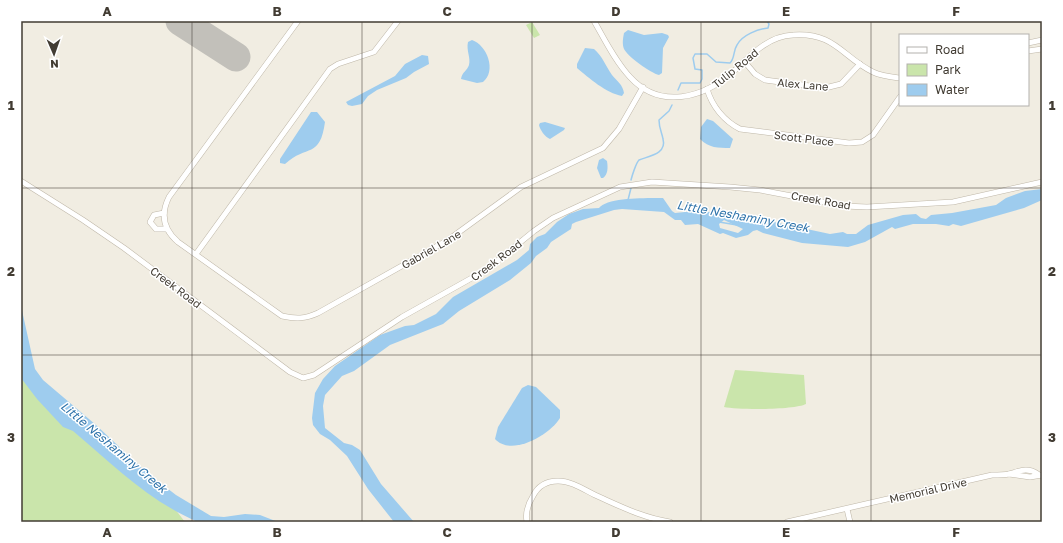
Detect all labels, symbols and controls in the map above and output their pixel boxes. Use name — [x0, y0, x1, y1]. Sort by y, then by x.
text: A — [102, 3, 112, 19]
text: B — [272, 3, 282, 19]
text: C — [442, 3, 452, 19]
text: D — [611, 3, 621, 19]
text: E — [782, 3, 790, 19]
text: F — [952, 3, 960, 19]
north arrow — [34, 34, 74, 74]
legend — [899, 34, 1029, 106]
text: Road — [935, 42, 964, 57]
street label: Tulip Road — [709, 46, 761, 90]
text: N — [50, 58, 59, 71]
text: Park — [935, 62, 961, 77]
street label: Alex Lane — [777, 75, 829, 93]
text: Water — [935, 82, 969, 97]
text: 1 — [8, 97, 15, 113]
text: 1 — [1049, 97, 1056, 113]
street label: Scott Place — [773, 128, 835, 148]
street label: Creek Road — [790, 188, 852, 212]
water label: Little Neshaminy Creek — [676, 197, 811, 235]
street label: Gabriel Lane — [399, 227, 463, 271]
street label: Creek Road — [468, 237, 524, 283]
text: 2 — [7, 263, 15, 279]
text: 2 — [1048, 263, 1056, 279]
street label: Creek Road — [148, 264, 204, 310]
water label: Little Neshaminy Creek — [58, 398, 171, 497]
text: 3 — [7, 429, 15, 445]
text: 3 — [1048, 429, 1056, 445]
street label: Memorial Drive — [888, 475, 968, 505]
text: A — [102, 524, 112, 540]
text: B — [272, 524, 282, 540]
text: C — [442, 524, 452, 540]
text: D — [611, 524, 621, 540]
text: E — [782, 524, 790, 540]
text: F — [952, 524, 960, 540]

